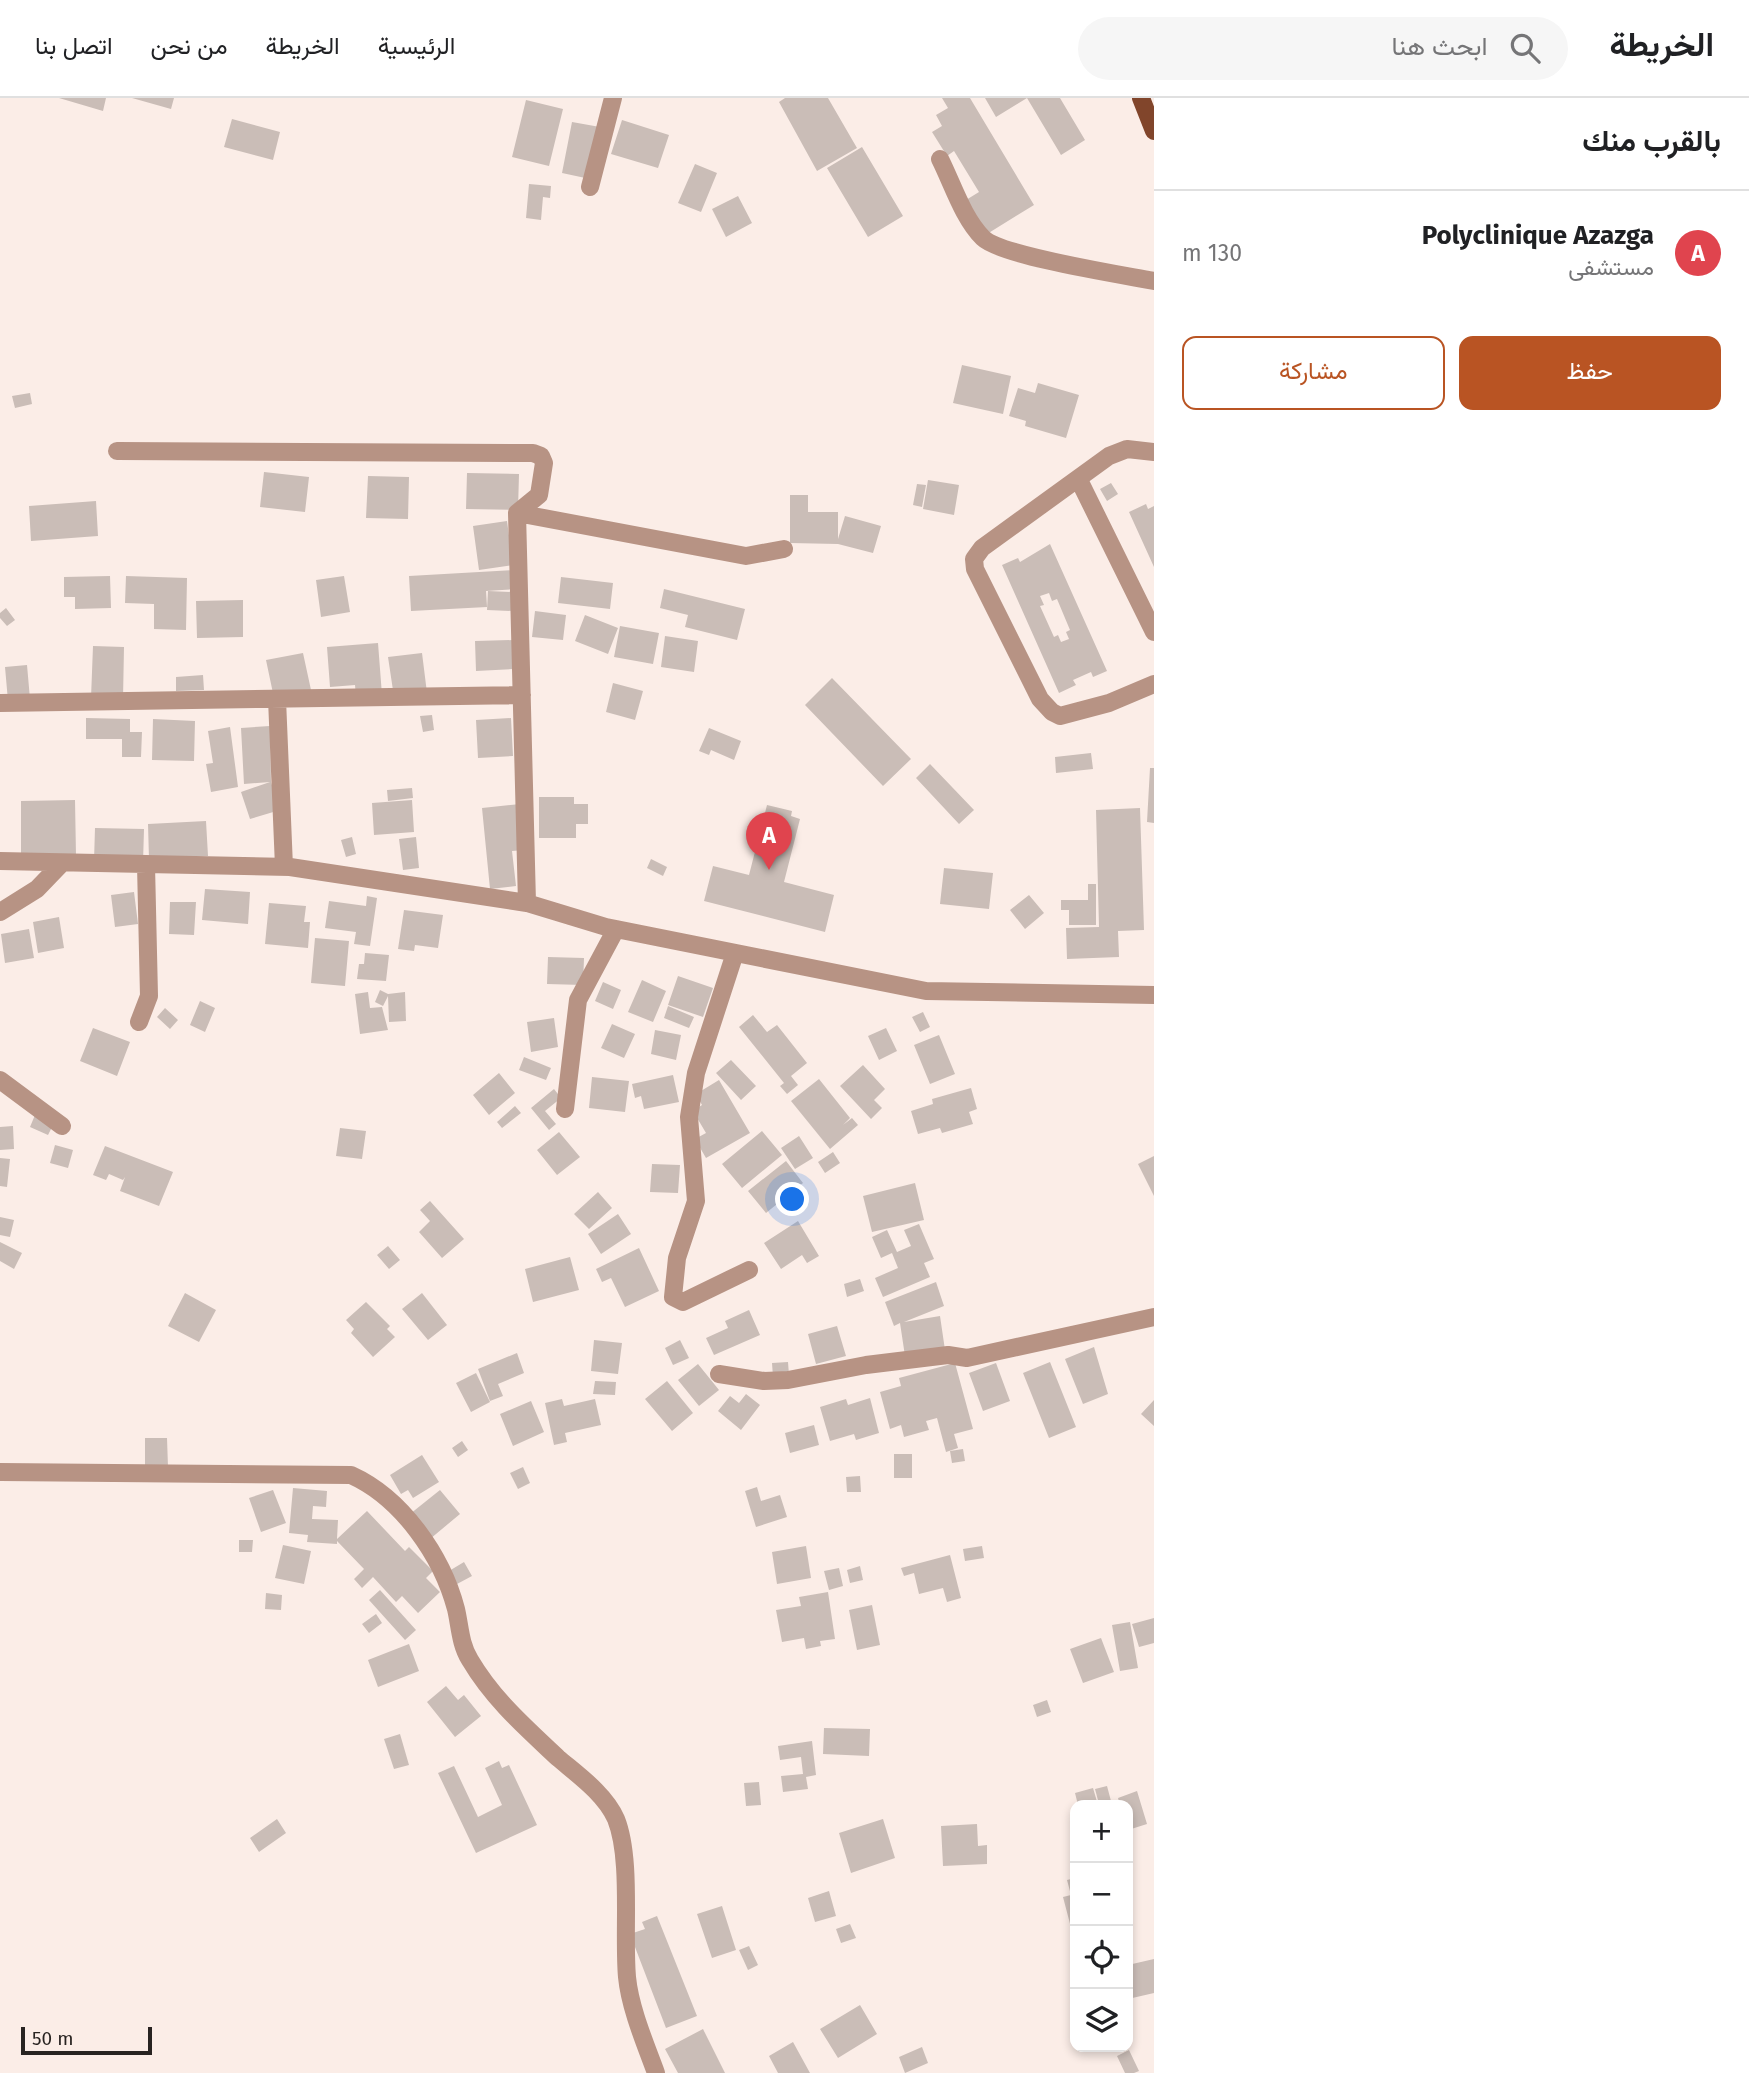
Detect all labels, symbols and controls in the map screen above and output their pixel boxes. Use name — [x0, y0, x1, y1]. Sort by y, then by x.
search box — [1078, 17, 1568, 80]
text: الخريطة — [1610, 25, 1714, 65]
icon: search — [1506, 29, 1544, 67]
text: ابحث هنا — [1391, 31, 1488, 62]
text: اتصل بنا — [35, 32, 112, 60]
text: من نحن — [150, 32, 227, 60]
text: الخريطة — [265, 32, 340, 60]
text: الرئيسية — [378, 32, 455, 60]
text: بالقرب منك — [1582, 123, 1721, 159]
text: Polyclinique Azazga — [1422, 220, 1654, 251]
text: 130 m — [1182, 239, 1242, 267]
text: A — [1691, 239, 1705, 267]
text: مستشفى — [1568, 253, 1654, 281]
button: مشاركة — [1182, 336, 1445, 410]
button: حفظ — [1459, 336, 1721, 410]
pin: A — [746, 812, 792, 870]
your location — [775, 1182, 809, 1216]
map controls — [1070, 1800, 1133, 2052]
button: + — [1070, 1800, 1133, 1863]
button: − — [1070, 1863, 1133, 1926]
button: locate — [1070, 1926, 1133, 1989]
button: layers — [1070, 1989, 1133, 2052]
scale bar — [21, 2024, 152, 2056]
text: 50 m — [32, 2027, 73, 2050]

